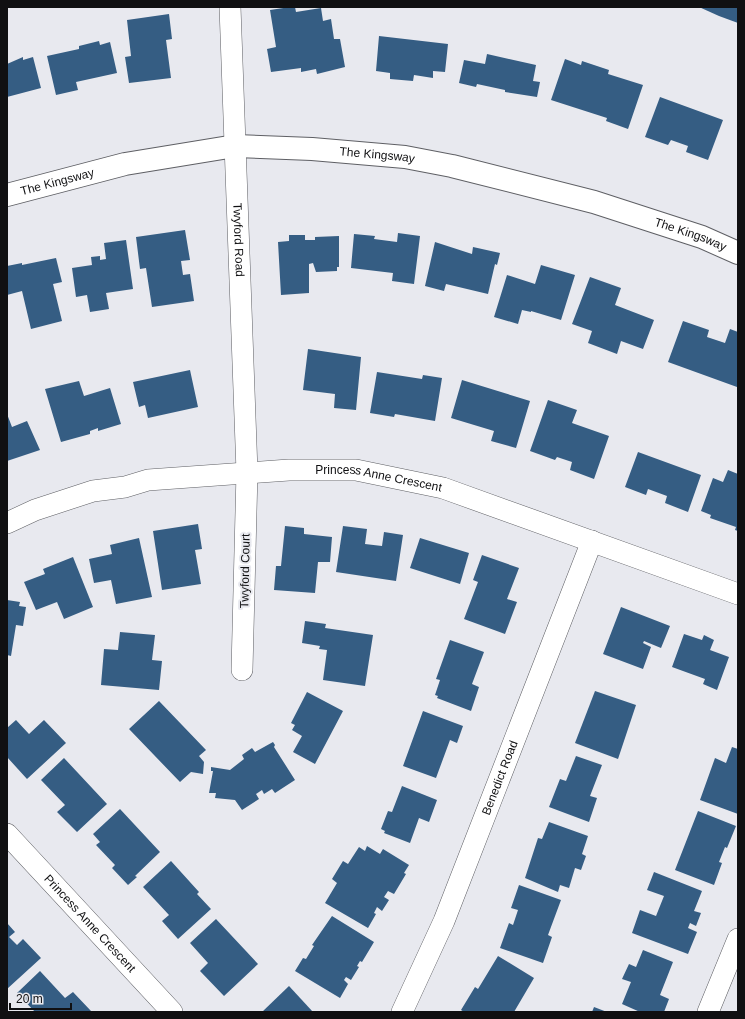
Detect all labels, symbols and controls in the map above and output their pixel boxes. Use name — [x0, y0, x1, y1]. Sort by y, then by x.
street label: The Kingsway — [339, 144, 416, 166]
street label: The Kingsway — [19, 165, 96, 198]
street label: Twyford Road — [230, 203, 247, 277]
street label: The Kingsway — [653, 215, 729, 254]
street label: Princess Anne Crescent — [315, 463, 444, 495]
street label: Twyford Court — [237, 533, 253, 608]
street label: Benedict Road — [479, 738, 521, 817]
street label: Princess Anne Crescent — [41, 872, 139, 976]
scale bar — [10, 985, 71, 1011]
text: 20 m — [16, 992, 43, 1006]

